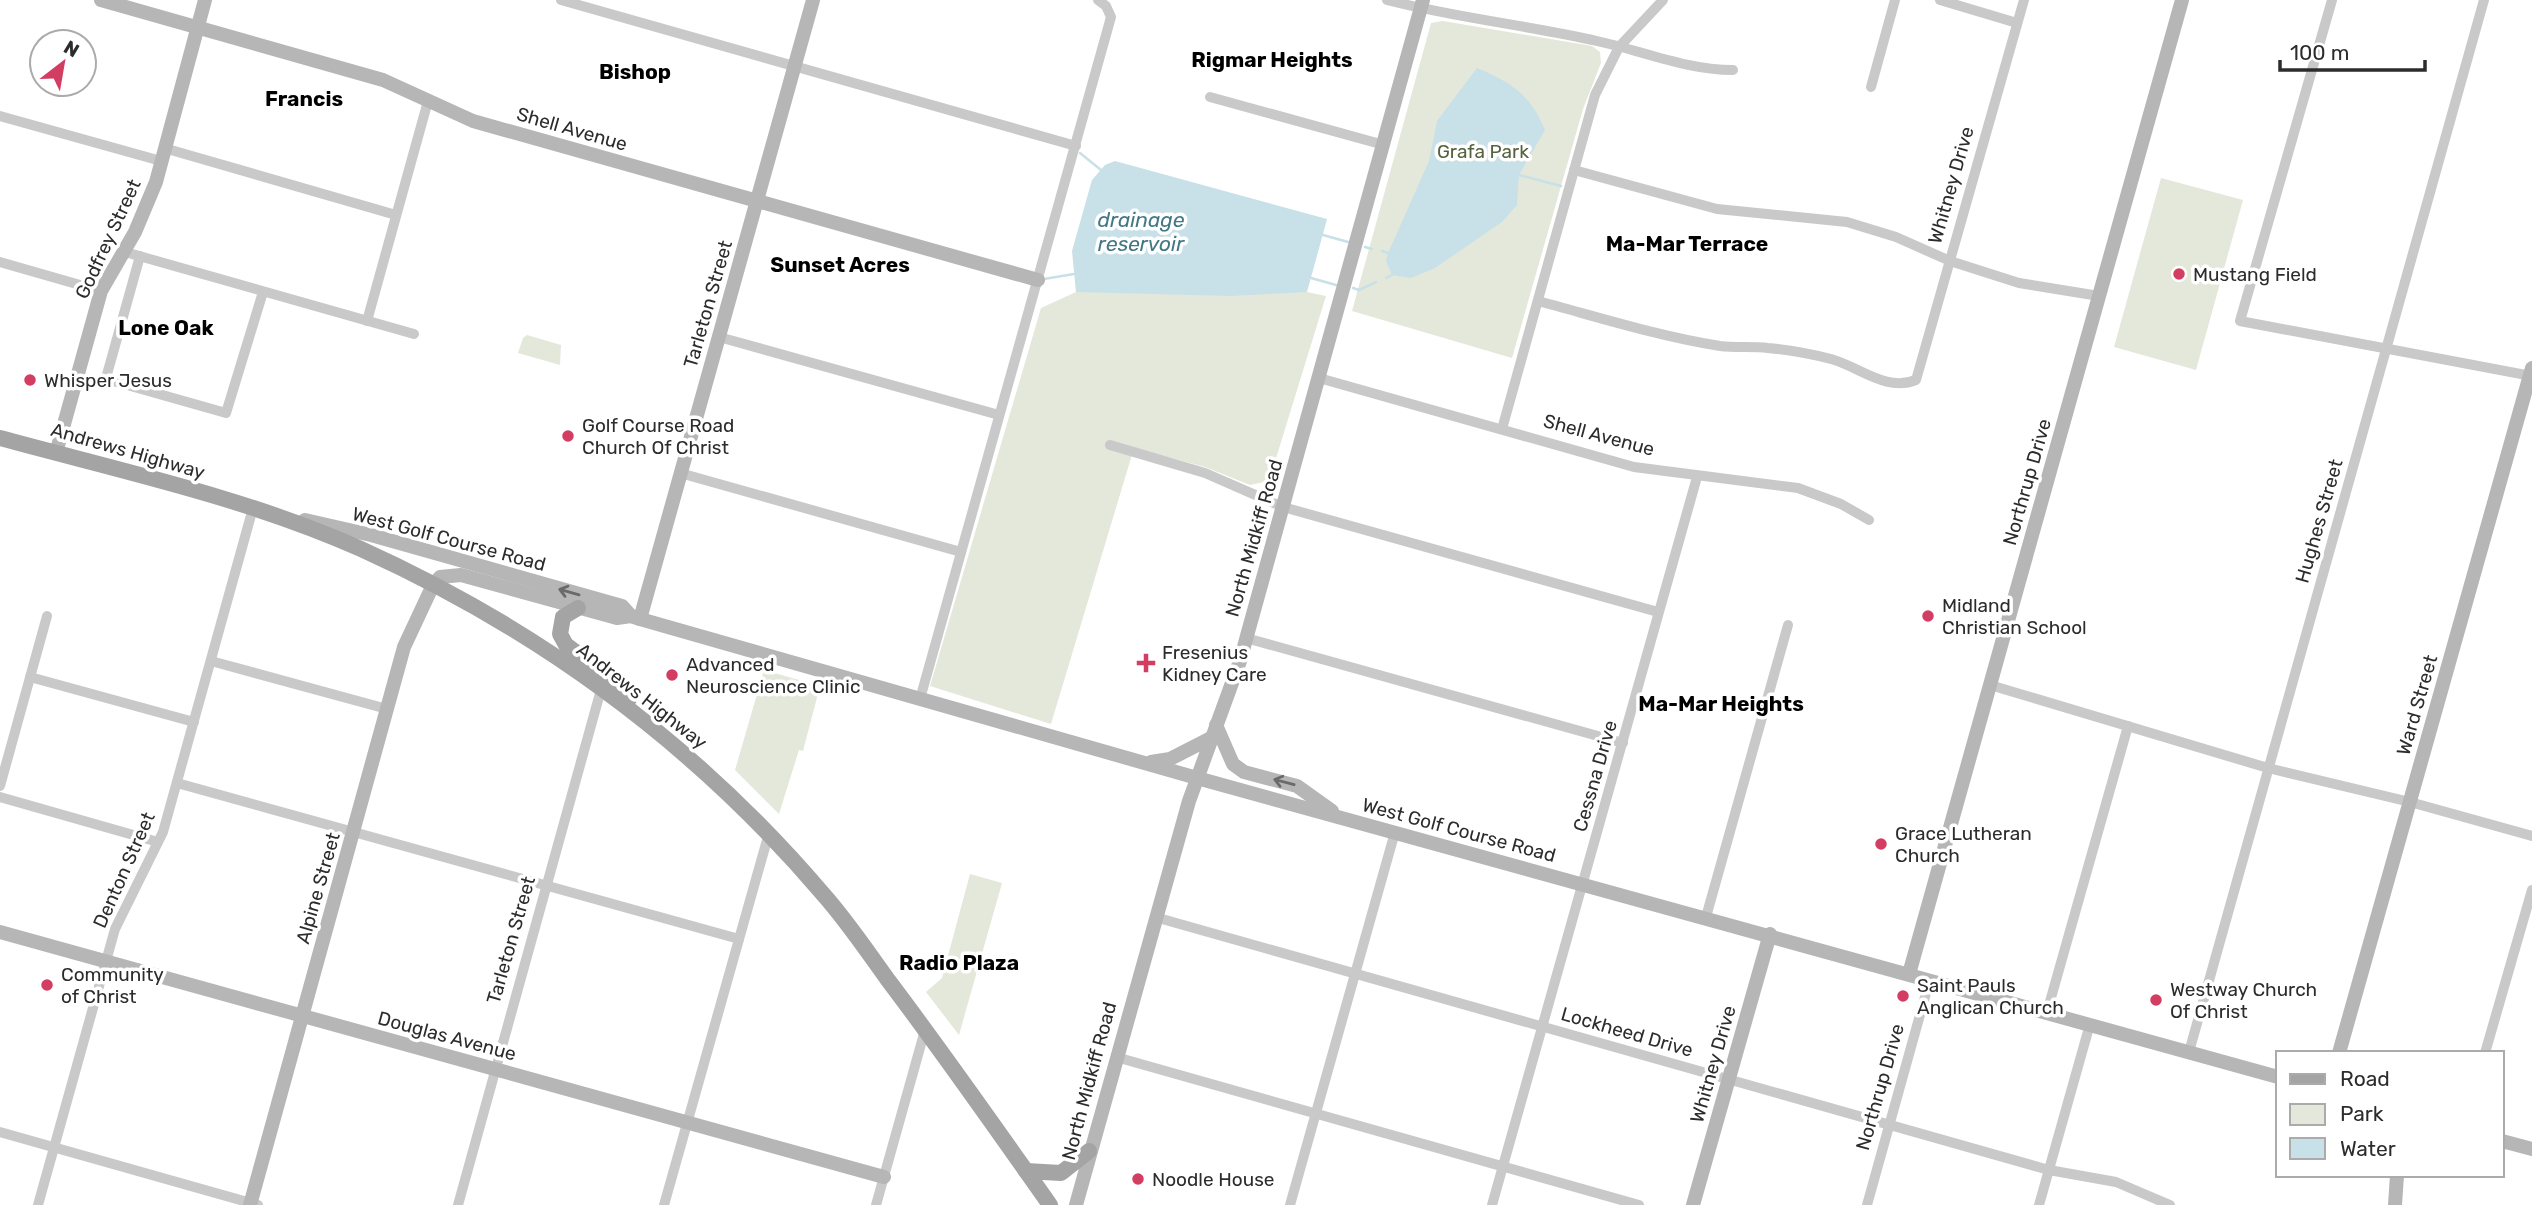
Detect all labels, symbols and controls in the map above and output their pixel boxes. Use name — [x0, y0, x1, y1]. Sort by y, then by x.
north arrow — [28, 28, 98, 98]
scale bar — [2280, 28, 2425, 72]
text: N — [60, 35, 83, 62]
text: 100 m — [2290, 40, 2349, 65]
district label: Rigmar Heights — [1191, 47, 1353, 72]
district label: Bishop — [599, 59, 671, 84]
district label: Francis — [265, 86, 343, 111]
street label: Shell Avenue — [514, 102, 630, 156]
street label: Whitney Drive — [1923, 124, 1979, 246]
park label: Grafa Park — [1437, 140, 1529, 163]
street label: Godfrey Street — [70, 175, 146, 302]
water label: drainage reservoir — [1097, 207, 1185, 256]
district label: Ma-Mar Terrace — [1606, 231, 1768, 256]
street label: Tarleton Street — [679, 237, 737, 370]
district label: Sunset Acres — [770, 252, 910, 277]
place label: Mustang Field — [2193, 263, 2317, 286]
marker: Mustang Field — [2171, 266, 2187, 282]
district label: Lone Oak — [118, 315, 214, 340]
place label: Whisper Jesus — [44, 369, 172, 392]
marker: Whisper Jesus — [22, 372, 38, 388]
street label: Shell Avenue — [1541, 409, 1657, 461]
place label: Golf Course Road Church Of Christ — [582, 414, 734, 459]
street label: Northrup Drive — [1998, 416, 2056, 548]
street label: Andrews Highway — [48, 418, 208, 484]
marker: Golf Course Road Church Of Christ — [560, 428, 576, 444]
street label: Hughes Street — [2290, 456, 2348, 586]
street label: North Midkiff Road — [1221, 457, 1287, 619]
street label: West Golf Course Road — [350, 502, 548, 576]
one-way arrow — [558, 584, 580, 597]
place label: Midland Christian School — [1942, 594, 2087, 639]
marker: Midland Christian School — [1920, 608, 1936, 624]
street label: Andrews Highway — [572, 638, 712, 754]
place label: Fresenius Kidney Care — [1162, 641, 1267, 686]
street label: Ward Street — [2392, 652, 2442, 758]
place label: Advanced Neuroscience Clinic — [686, 653, 860, 698]
marker: Fresenius Kidney Care — [1136, 653, 1156, 673]
marker: Advanced Neuroscience Clinic — [664, 667, 680, 683]
district label: Ma-Mar Heights — [1638, 691, 1804, 716]
street label: Cessna Drive — [1568, 718, 1622, 834]
one-way arrow — [1273, 775, 1296, 788]
street label: West Golf Course Road — [1360, 793, 1558, 867]
street label: Denton Street — [88, 808, 160, 932]
place label: Grace Lutheran Church — [1895, 822, 2032, 867]
street label: Alpine Street — [291, 829, 345, 946]
marker: Grace Lutheran Church — [1873, 836, 1889, 852]
street label: Tarleton Street — [482, 873, 540, 1006]
district label: Radio Plaza — [899, 950, 1019, 975]
place label: Community of Christ — [61, 963, 164, 1008]
place label: Saint Pauls Anglican Church — [1917, 974, 2064, 1019]
marker: Community of Christ — [39, 977, 55, 993]
place label: Westway Church Of Christ — [2170, 978, 2317, 1023]
marker: Saint Pauls Anglican Church — [1895, 988, 1911, 1004]
marker: Westway Church Of Christ — [2148, 992, 2164, 1008]
street label: North Midkiff Road — [1057, 999, 1121, 1163]
street label: Lockheed Drive — [1558, 1002, 1696, 1062]
street label: Whitney Drive — [1685, 1003, 1741, 1125]
street label: Douglas Avenue — [375, 1006, 519, 1066]
street label: Northrup Drive — [1851, 1021, 1909, 1153]
legend — [2276, 1051, 2504, 1177]
text: Road — [2340, 1066, 2390, 1091]
text: Park — [2340, 1101, 2384, 1126]
text: Water — [2340, 1136, 2396, 1161]
place label: Noodle House — [1152, 1168, 1274, 1191]
marker: Noodle House — [1130, 1171, 1146, 1187]

